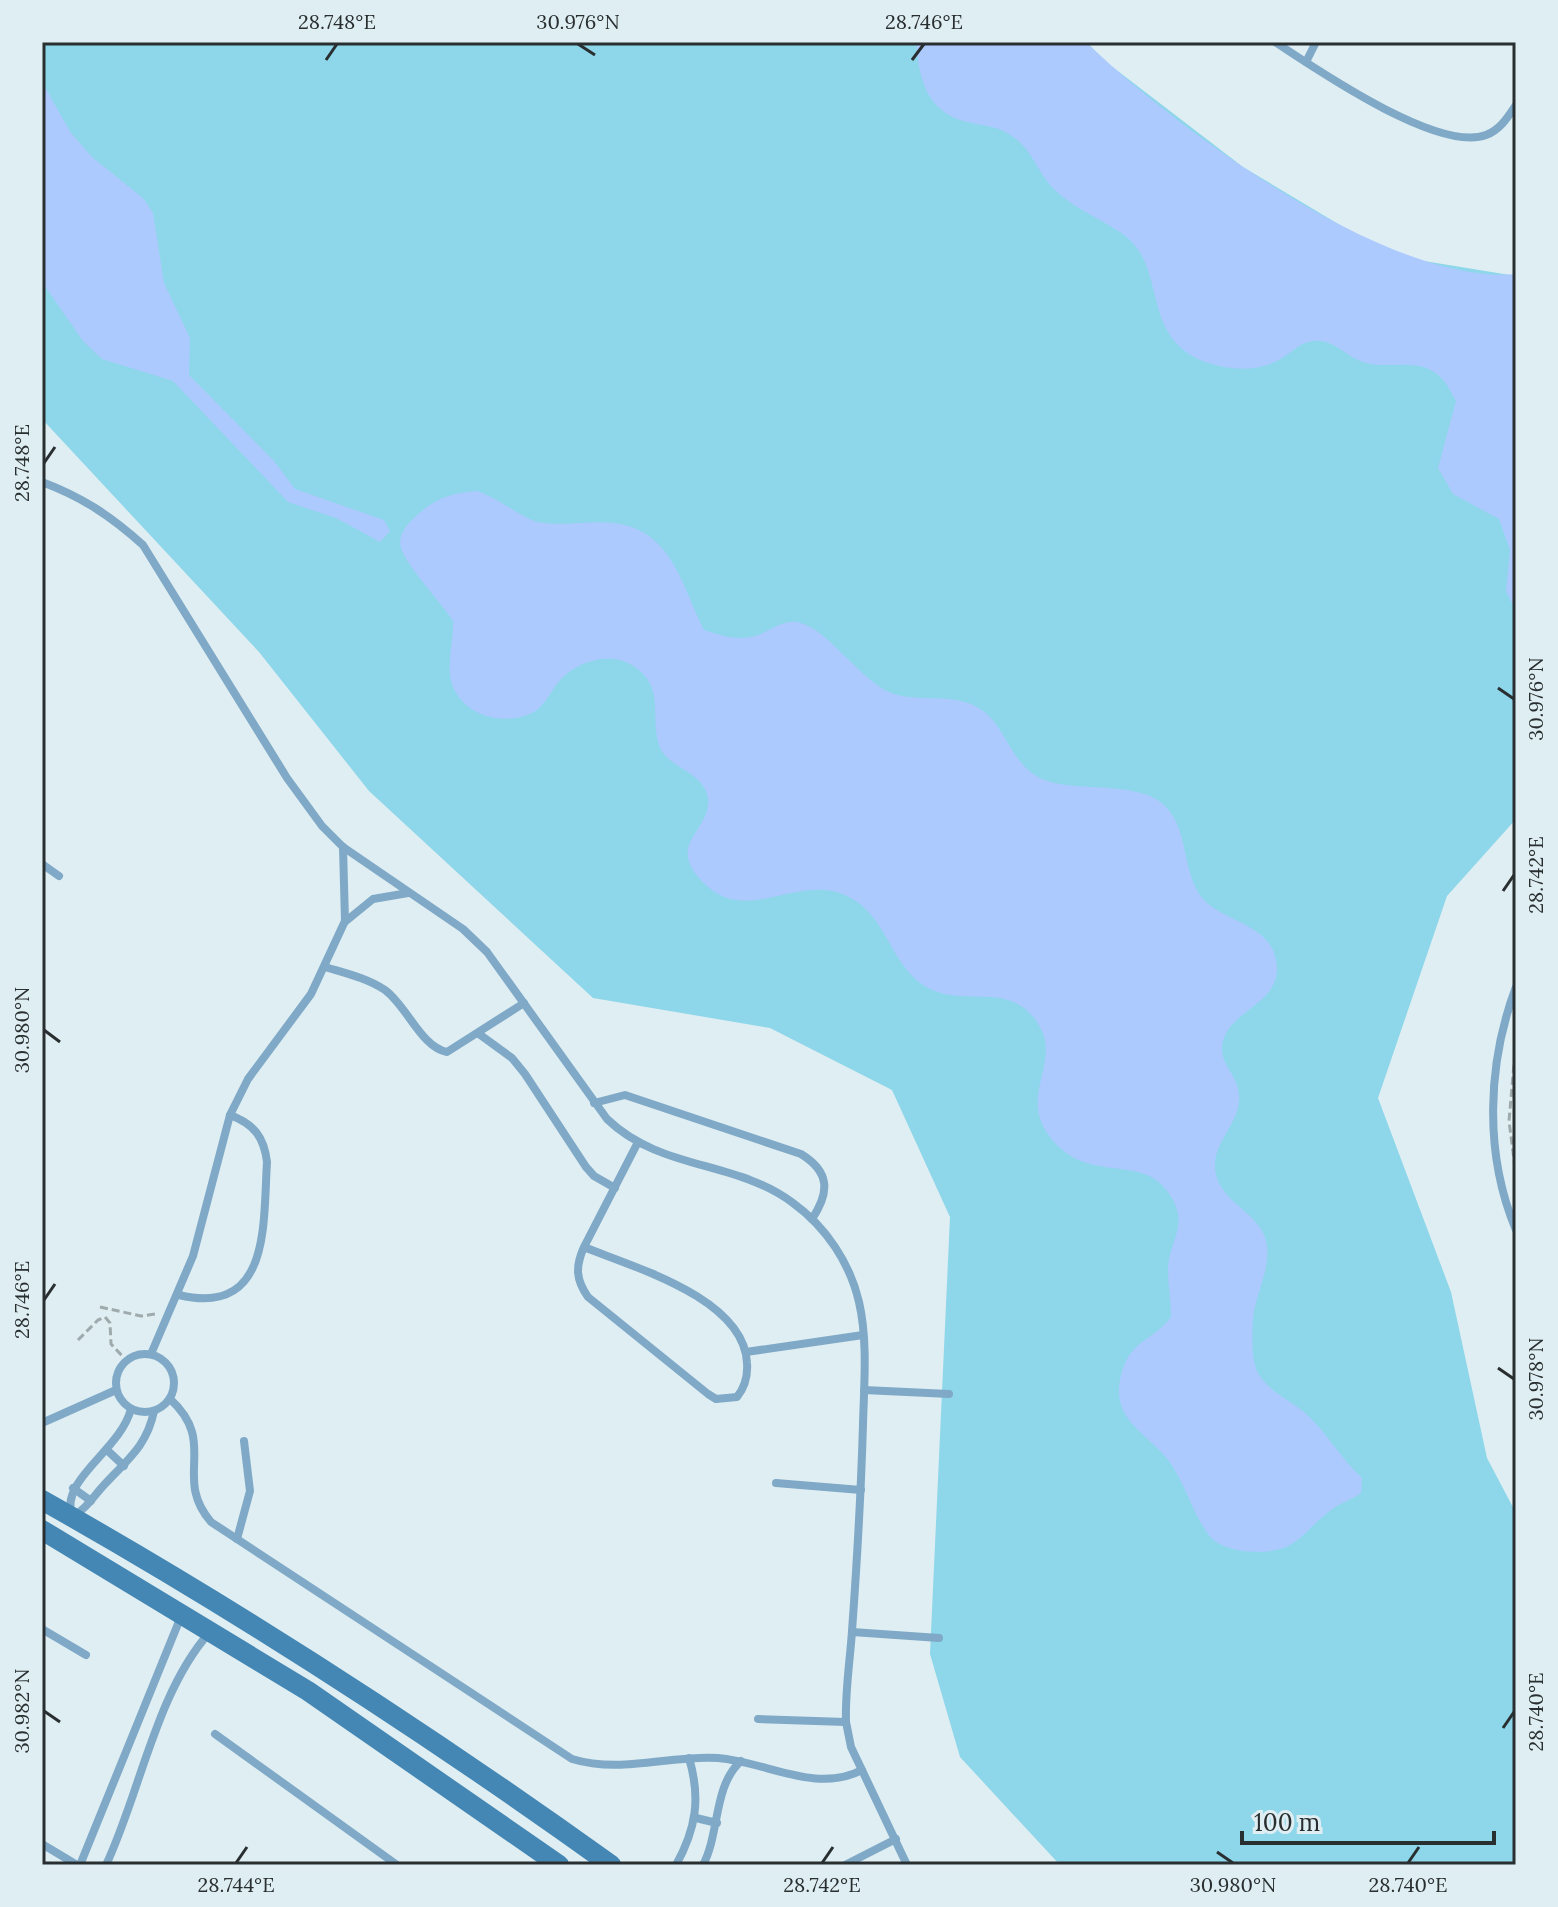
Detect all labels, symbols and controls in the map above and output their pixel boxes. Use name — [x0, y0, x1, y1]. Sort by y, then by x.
text: 28.748°E — [298, 9, 376, 34]
text: 30.976°N — [536, 9, 620, 34]
text: 28.746°E — [885, 9, 963, 34]
text: 28.748°E — [9, 424, 34, 502]
text: 30.976°N — [1523, 657, 1548, 741]
text: 28.742°E — [1523, 836, 1548, 914]
text: 30.980°N — [9, 987, 34, 1073]
text: 28.746°E — [9, 1261, 34, 1339]
text: 30.978°N — [1523, 1337, 1548, 1421]
text: 30.982°N — [9, 1668, 34, 1754]
text: 28.740°E — [1523, 1673, 1548, 1752]
scale bar — [1242, 1795, 1494, 1845]
text: 100 m — [1254, 1807, 1320, 1838]
text: 28.744°E — [197, 1872, 275, 1897]
text: 28.742°E — [783, 1872, 861, 1897]
text: 30.980°N — [1190, 1872, 1276, 1897]
text: 28.740°E — [1369, 1872, 1448, 1897]

